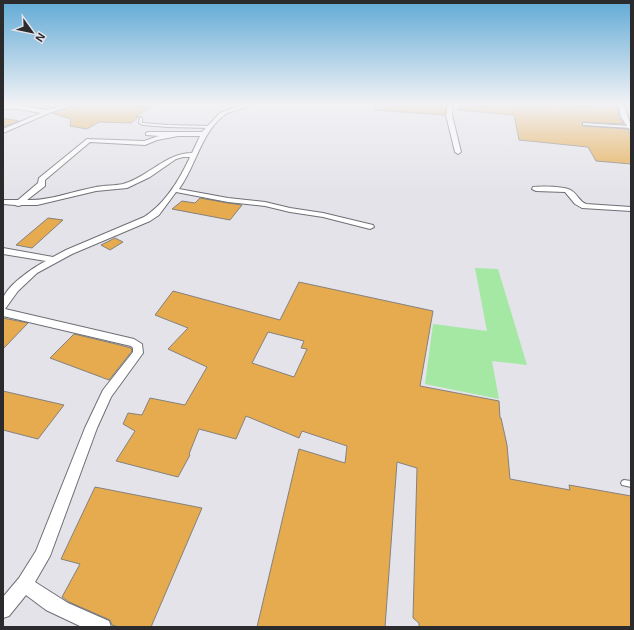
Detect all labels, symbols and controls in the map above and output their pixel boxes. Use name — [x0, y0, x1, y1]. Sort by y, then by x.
north arrow — [12, 12, 52, 52]
text: N — [33, 31, 48, 44]

